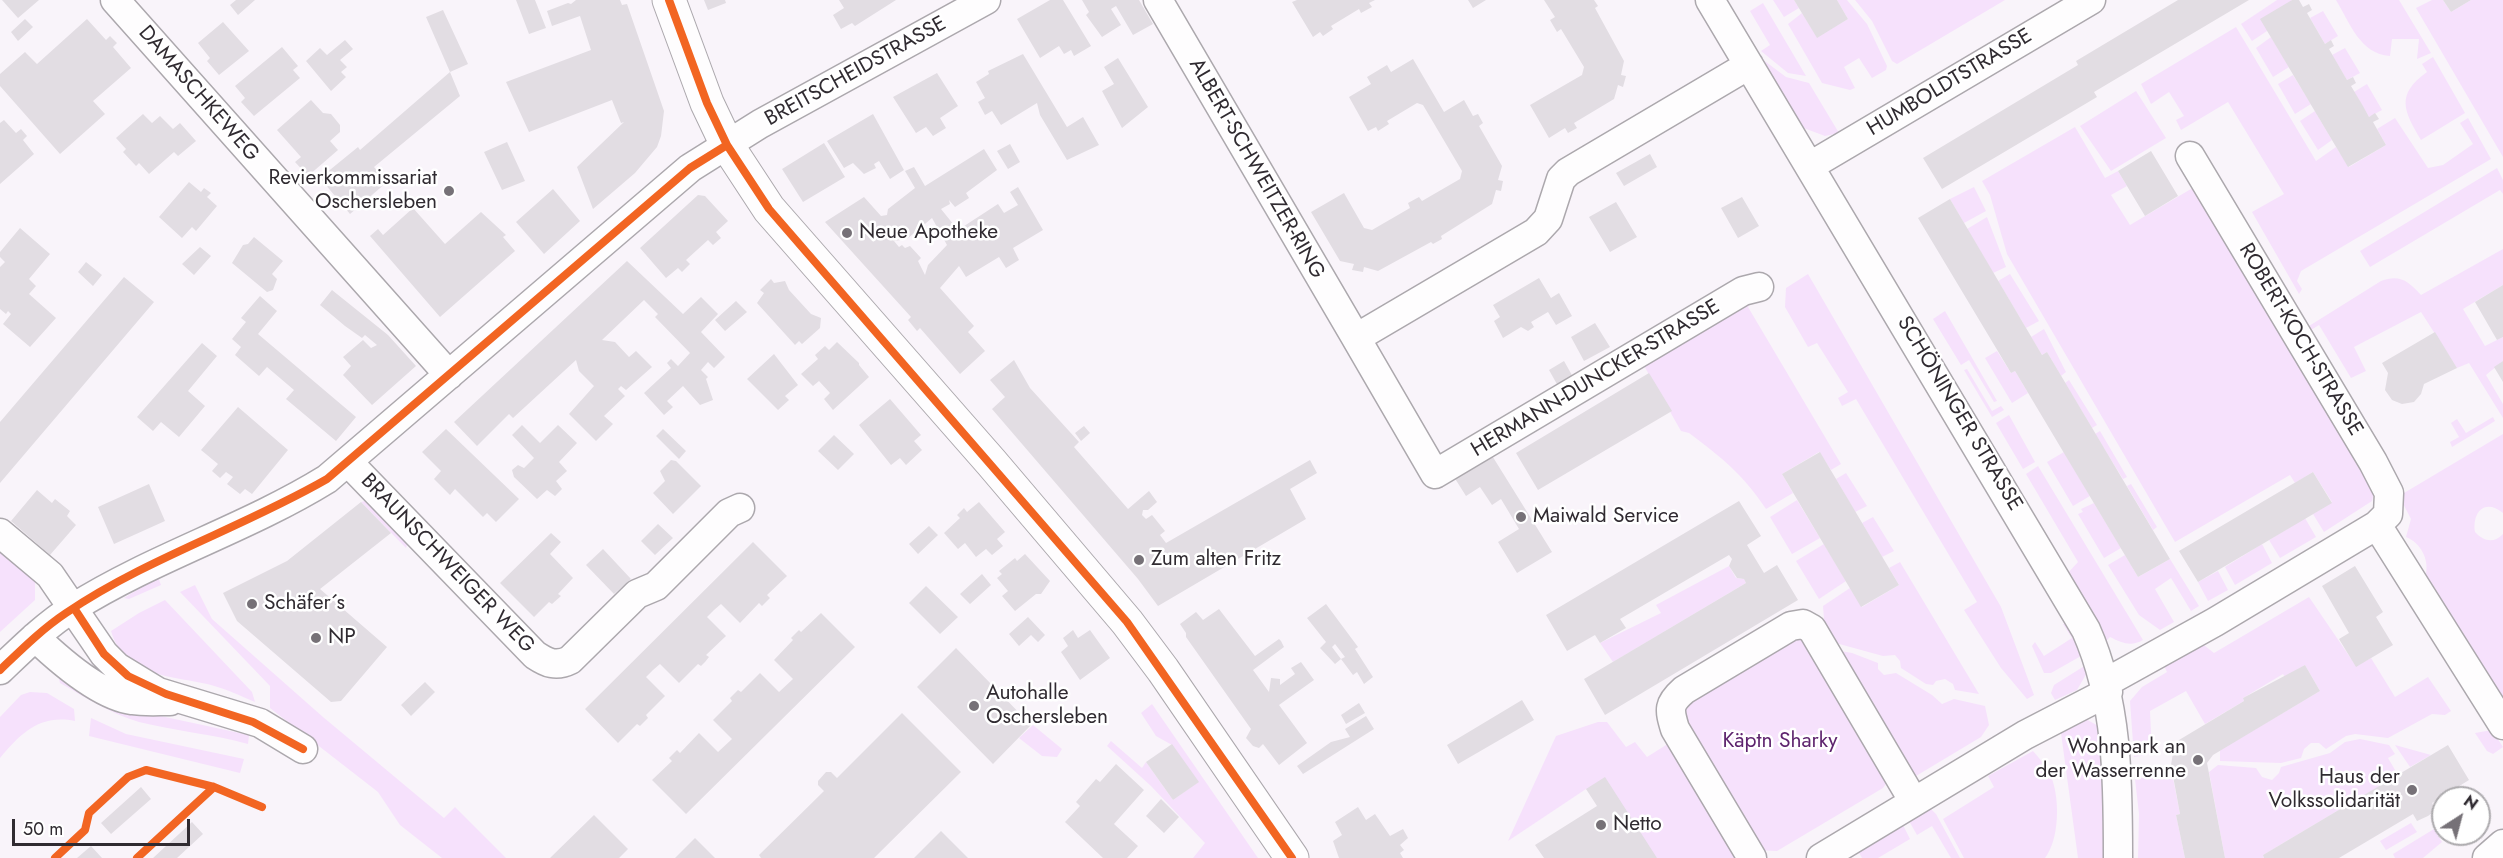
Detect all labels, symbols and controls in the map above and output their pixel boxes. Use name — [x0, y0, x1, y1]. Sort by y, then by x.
street label: BREITSCHEIDSTRASSE — [761, 12, 951, 132]
street label: DAMASCHKEWEG — [132, 21, 264, 167]
street label: HUMBOLDTSTRASSE — [1863, 24, 2037, 142]
street label: ALBERT-SCHWEITZER-RING — [1183, 54, 1329, 284]
place label: Revierkommissariat Oschersleben — [269, 166, 437, 216]
marker: Revierkommissariat Oschersleben — [442, 184, 456, 198]
place label: Neue Apotheke — [859, 220, 998, 246]
marker: Neue Apotheke — [840, 226, 854, 240]
street label: ROBERT-KOCH-STRASSE — [2232, 239, 2368, 441]
street label: HERMANN-DUNCKER-STRASSE — [1467, 295, 1725, 463]
street label: SCHÖNINGER STRASSE — [1891, 312, 2027, 516]
street label: BRAUNSCHWEIGER WEG — [355, 469, 539, 659]
place label: Maiwald Service — [1533, 504, 1679, 530]
marker: Maiwald Service — [1514, 510, 1528, 524]
place label: Zum alten Fritz — [1151, 547, 1281, 573]
marker: Zum alten Fritz — [1132, 553, 1146, 567]
place label: Schäfer´s — [264, 591, 345, 617]
marker: Schäfer´s — [245, 597, 259, 611]
place label: NP — [328, 625, 356, 651]
marker: NP — [309, 631, 323, 645]
place label: Autohalle Oschersleben — [986, 681, 1108, 731]
marker: Autohalle Oschersleben — [967, 699, 981, 713]
park label: Käptn Sharky — [1722, 729, 1838, 755]
place label: Wohnpark an der Wasserrenne — [2035, 735, 2186, 785]
marker: Wohnpark an der Wasserrenne — [2191, 753, 2205, 767]
place label: Haus der Volkssolidarität — [2269, 765, 2400, 815]
marker: Haus der Volkssolidarität — [2405, 783, 2419, 797]
north arrow — [2431, 786, 2491, 846]
text: N — [2459, 790, 2483, 816]
scale bar — [15, 807, 194, 845]
place label: Netto — [1613, 812, 1662, 838]
text: 50 m — [23, 816, 63, 842]
marker: Netto — [1594, 818, 1608, 832]

